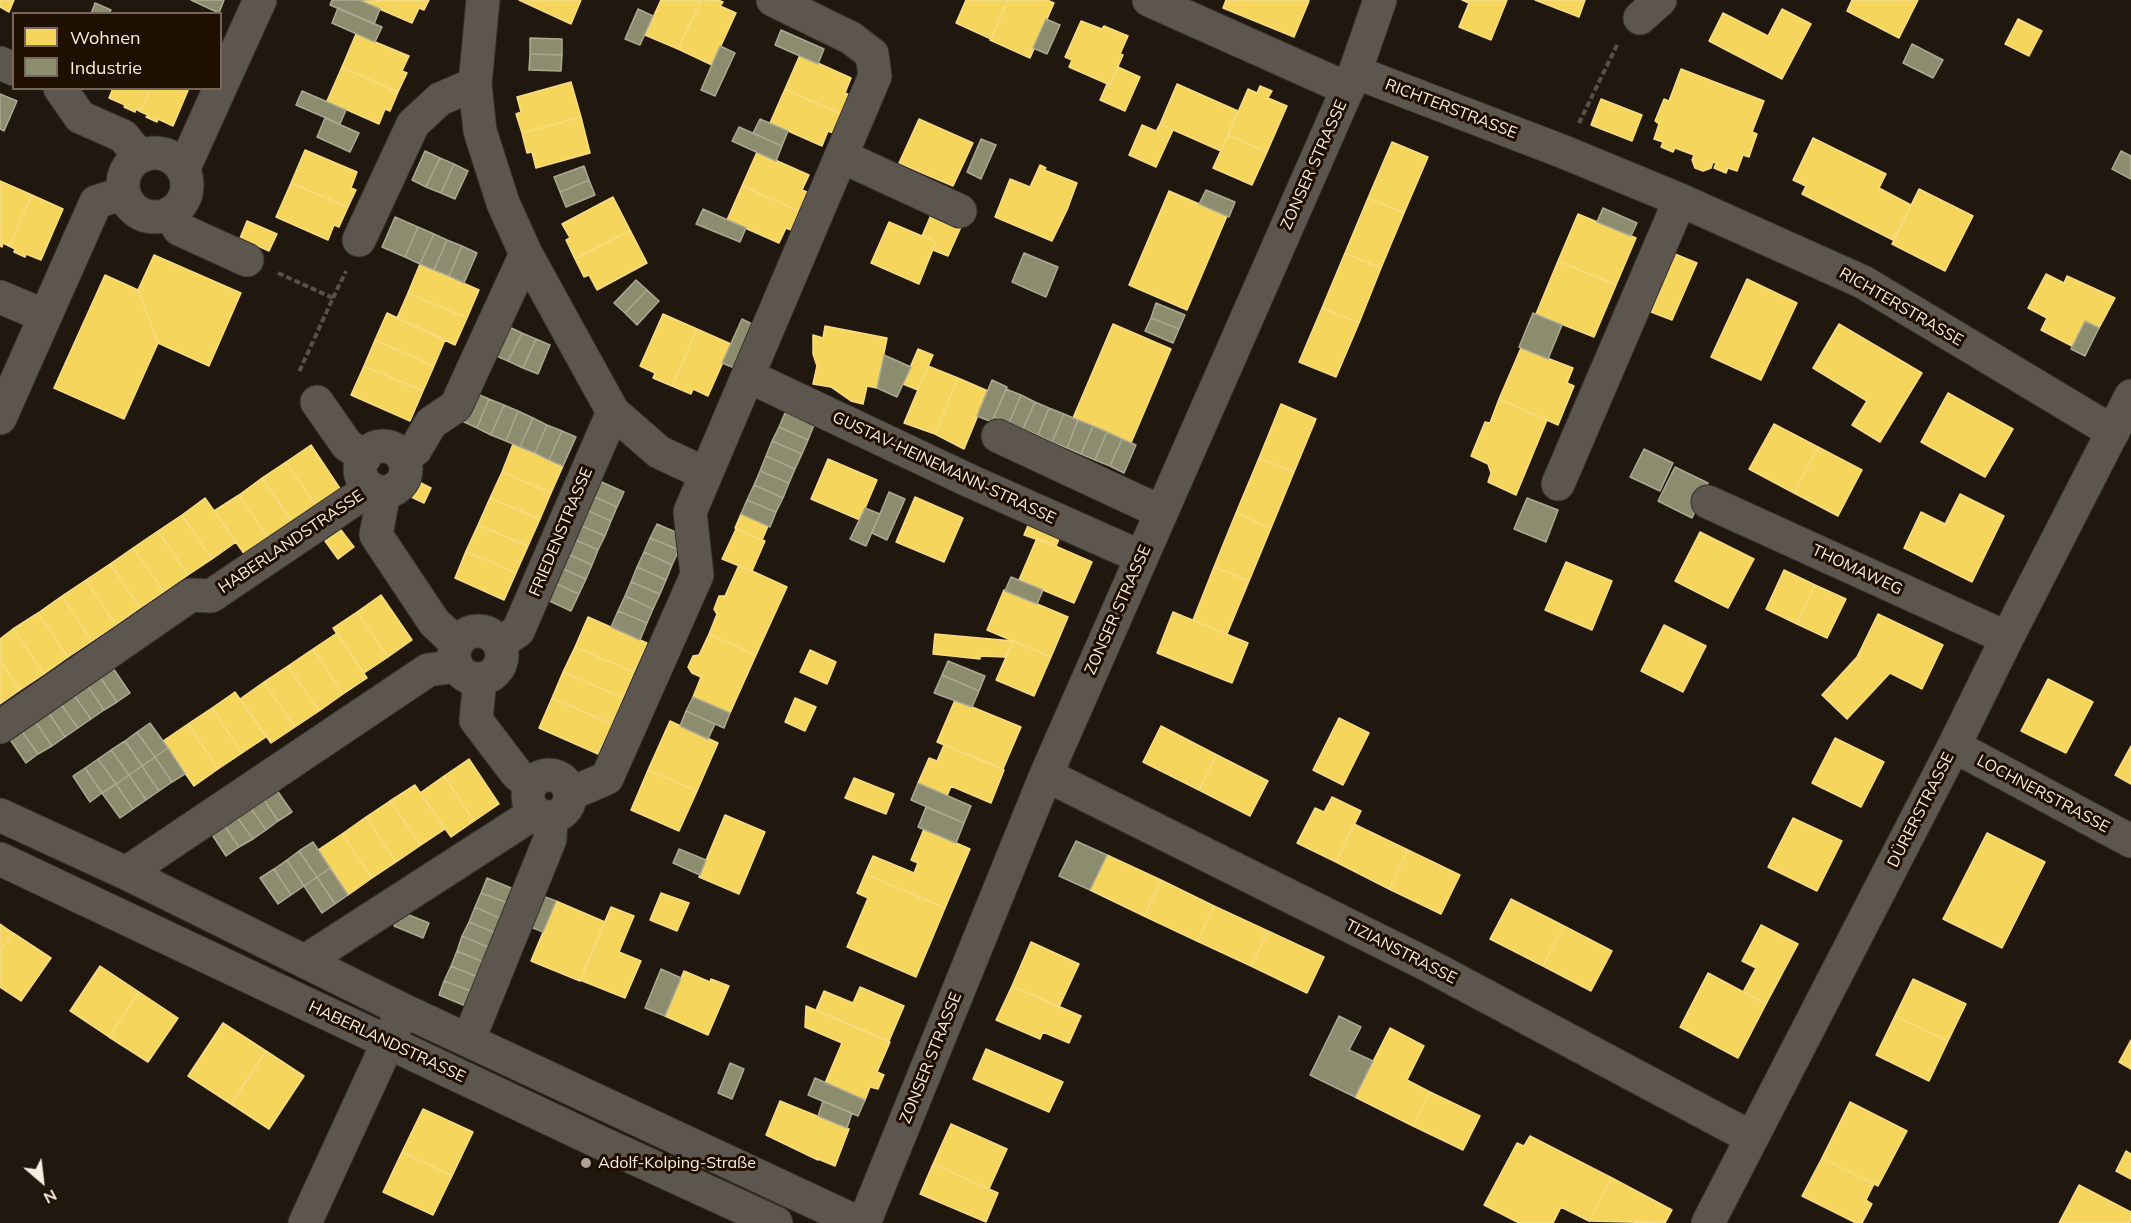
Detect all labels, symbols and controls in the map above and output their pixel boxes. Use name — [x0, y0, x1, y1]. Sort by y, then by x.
legend — [12, 12, 222, 90]
text: Wohnen — [70, 26, 141, 49]
text: Industrie — [70, 56, 142, 79]
street label: RICHTERSTRASSE — [1382, 75, 1520, 143]
street label: ZONSER STRASSE — [1277, 97, 1351, 233]
street label: RICHTERSTRASSE — [1836, 264, 1966, 350]
street label: GUSTAV-HEINEMANN-STRASSE — [829, 408, 1059, 528]
street label: FRIEDENSTRASSE — [525, 465, 597, 599]
street label: HABERLANDSTRASSE — [215, 486, 367, 598]
street label: THOMAWEG — [1809, 541, 1905, 599]
street label: ZONSER STRASSE — [1081, 542, 1155, 678]
street label: DÜRERSTRASSE — [1884, 749, 1958, 871]
street label: LOCHNERSTRASSE — [1973, 751, 2113, 837]
street label: TIZIANSTRASSE — [1342, 916, 1460, 988]
street label: ZONSER STRASSE — [896, 990, 966, 1126]
street label: HABERLANDSTRASSE — [306, 997, 468, 1087]
north arrow — [12, 1151, 72, 1211]
place label: Adolf-Kolping-Straße — [598, 1153, 756, 1173]
marker: Adolf-Kolping-Straße — [579, 1156, 593, 1170]
text: N — [40, 1185, 60, 1209]

